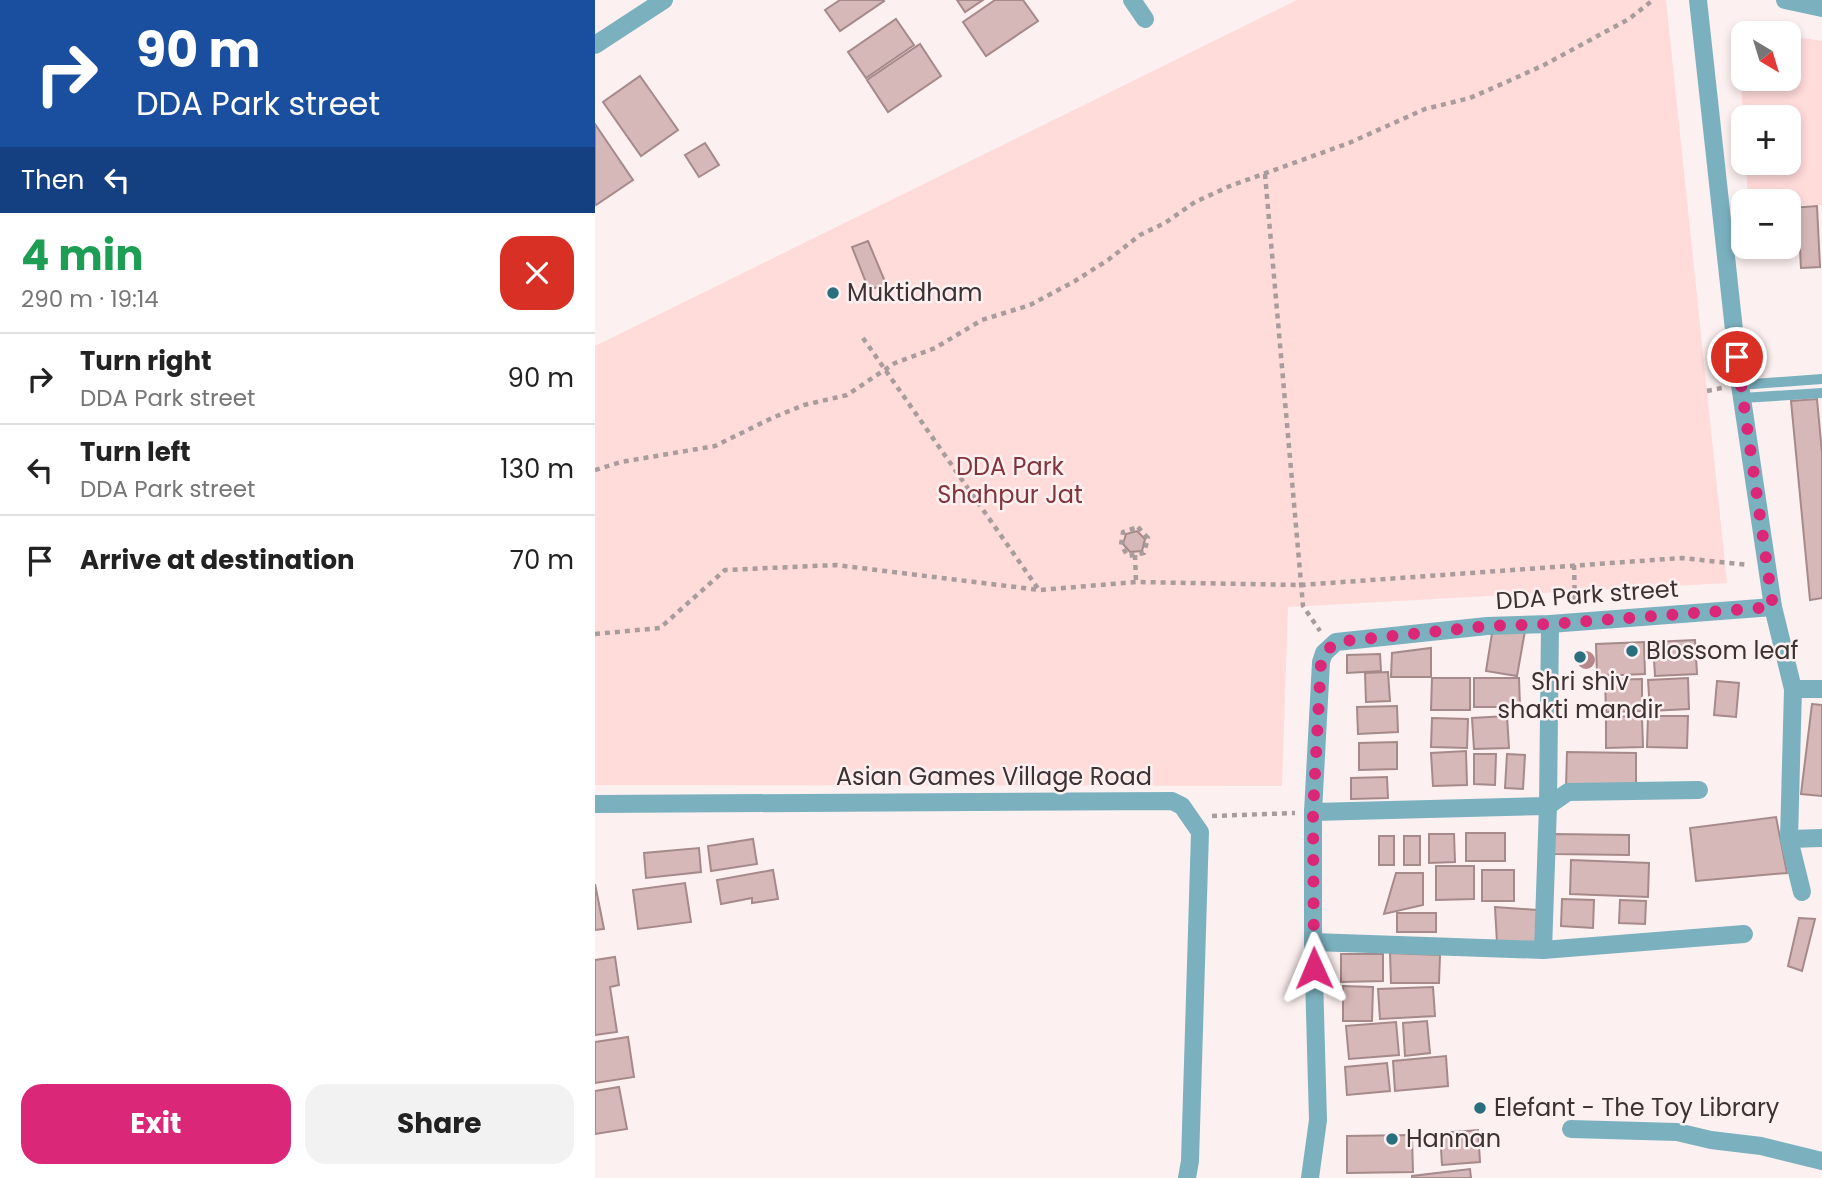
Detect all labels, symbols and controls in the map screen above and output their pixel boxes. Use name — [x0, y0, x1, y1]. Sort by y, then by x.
text: 90 m — [136, 16, 260, 84]
north arrow — [1731, 21, 1801, 91]
map controls — [1731, 21, 1801, 259]
icon: right — [21, 28, 112, 119]
text: DDA Park street — [136, 81, 380, 126]
button: + — [1731, 105, 1801, 175]
icon: left — [98, 161, 136, 199]
text: Then — [21, 162, 84, 198]
button: − — [1731, 189, 1801, 259]
text: 4 min — [21, 226, 144, 285]
button: close — [500, 236, 574, 310]
place label: Muktidham — [847, 276, 983, 309]
text: 290 m · 19:14 — [21, 283, 159, 315]
marker: Muktidham — [825, 285, 841, 301]
pin — [1707, 327, 1767, 387]
icon: arrive — [1718, 338, 1756, 376]
text: Turn right — [80, 343, 212, 379]
icon: right — [21, 360, 59, 398]
text: 90 m — [508, 360, 574, 396]
text: DDA Park street — [80, 382, 255, 414]
text: Turn left — [80, 434, 191, 470]
park label: DDA Park Shahpur Jat — [937, 450, 1083, 511]
icon: left — [21, 451, 59, 489]
text: 130 m — [500, 451, 574, 487]
text: DDA Park street — [80, 473, 255, 505]
icon: arrive — [21, 542, 59, 580]
text: Arrive at destination — [80, 542, 355, 578]
text: 70 m — [510, 542, 574, 578]
street label: DDA Park street — [1494, 572, 1679, 617]
place label: Blossom leaf — [1646, 634, 1799, 667]
marker: Blossom leaf — [1624, 643, 1640, 659]
marker: Shri shiv shakti mandir — [1572, 649, 1588, 665]
place label: Shri shiv shakti mandir — [1498, 665, 1662, 726]
street label: Asian Games Village Road — [836, 760, 1152, 793]
position arrow — [1277, 931, 1351, 1005]
button: Exit — [21, 1084, 291, 1164]
button: Share — [305, 1084, 574, 1164]
place label: Elefant - The Toy Library — [1494, 1091, 1780, 1124]
marker: Elefant - The Toy Library — [1472, 1100, 1488, 1116]
place label: Hannan — [1406, 1122, 1501, 1155]
marker: Hannan — [1384, 1131, 1400, 1147]

